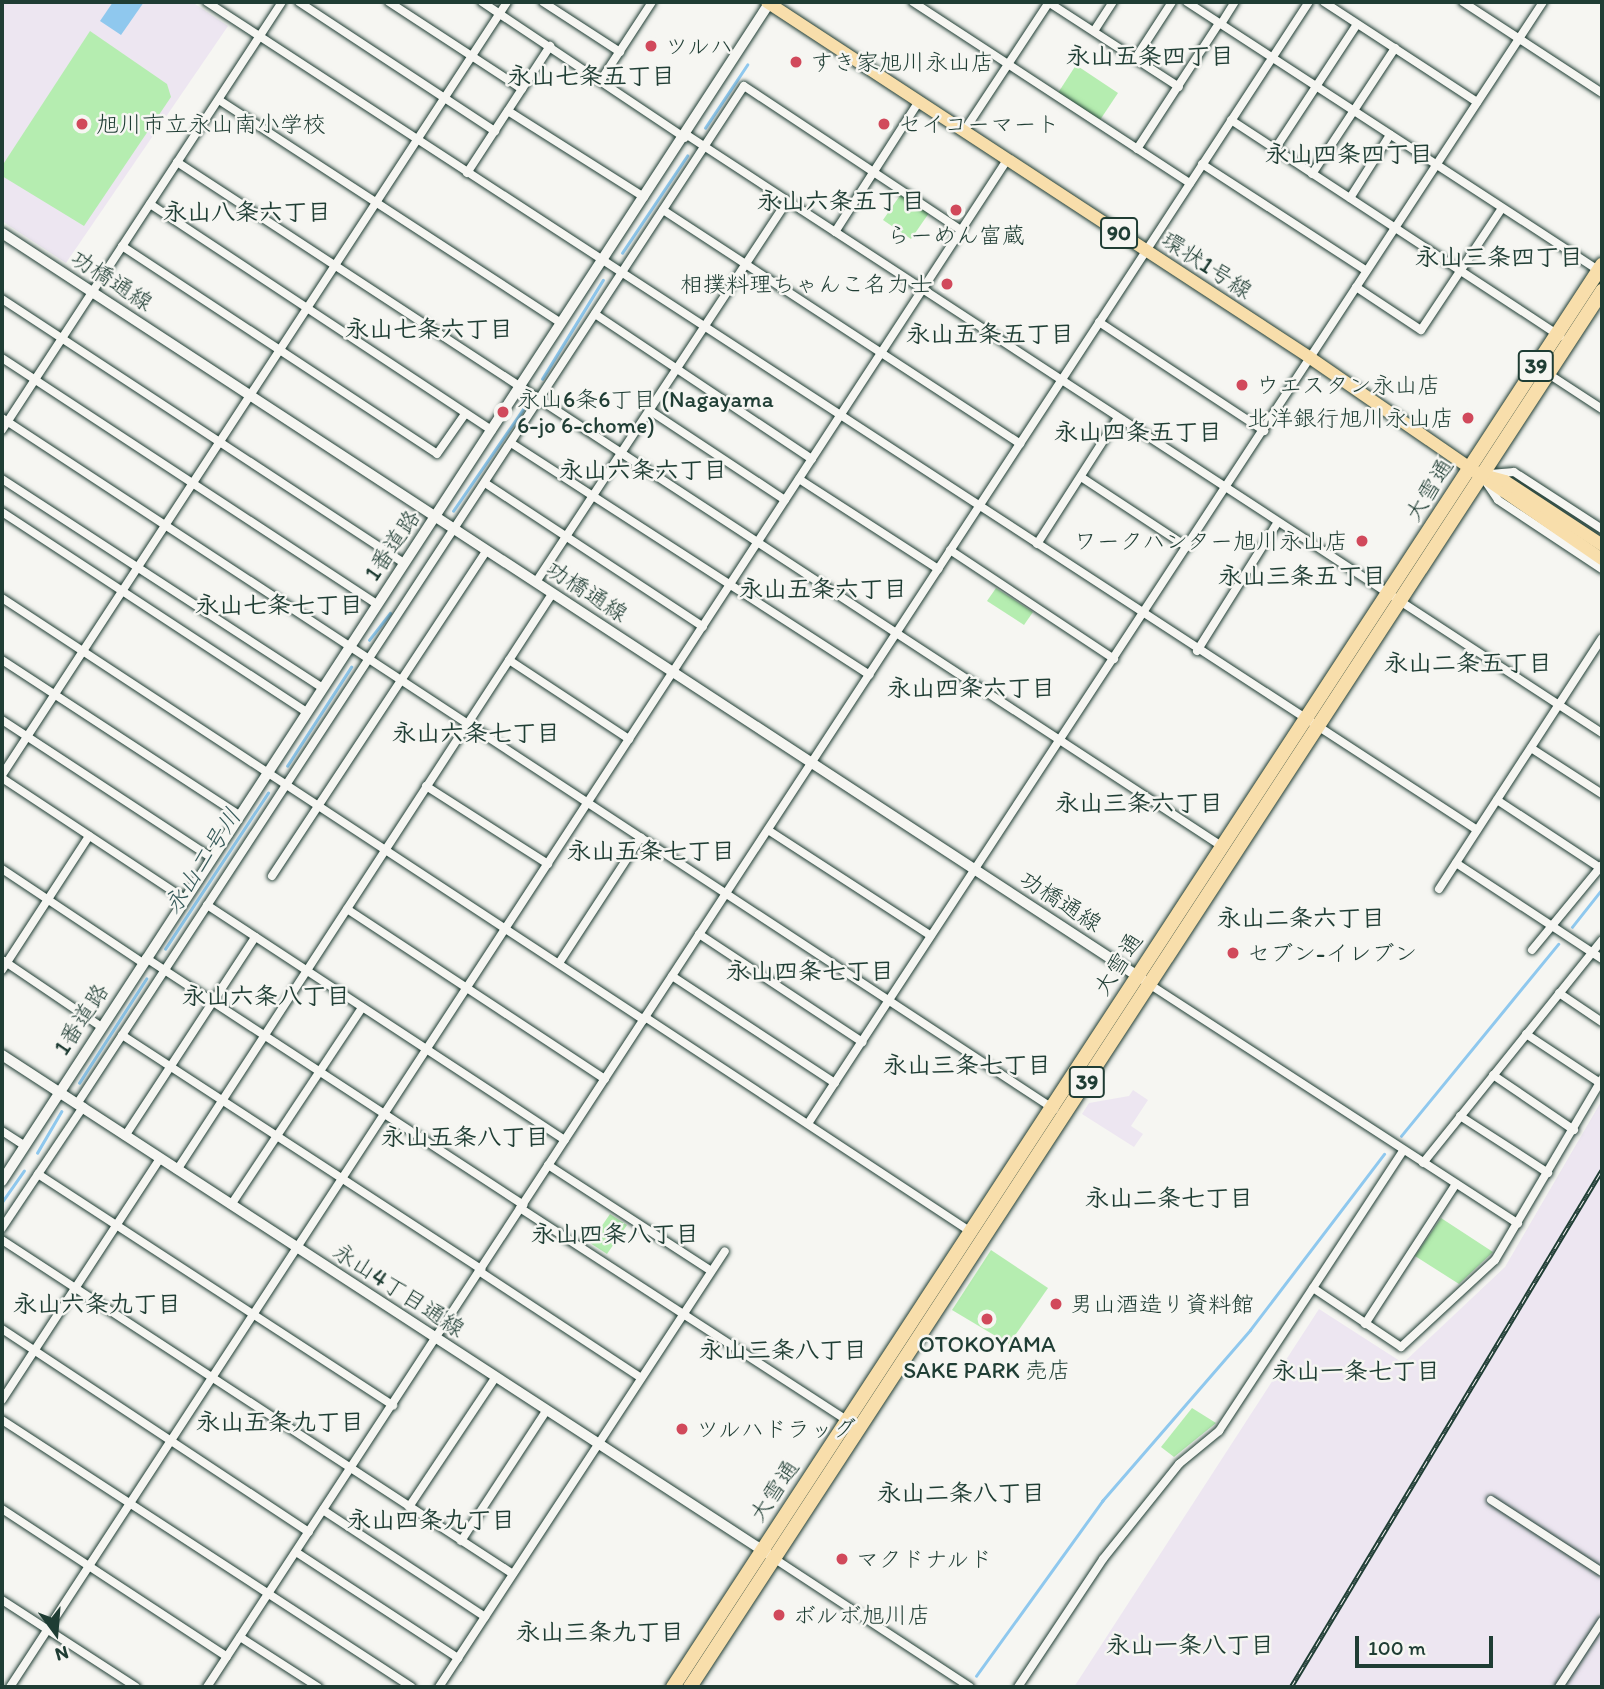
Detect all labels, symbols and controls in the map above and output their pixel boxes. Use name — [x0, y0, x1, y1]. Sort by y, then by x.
place label: ツルハ — [665, 32, 734, 60]
marker: ツルハ — [643, 38, 659, 54]
district label: 永山五条四丁目 — [1066, 42, 1234, 70]
place label: すき家旭川永山店 — [810, 48, 994, 76]
marker: すき家旭川永山店 — [788, 54, 804, 70]
district label: 永山七条五丁目 — [507, 62, 675, 90]
place label: 旭川市立永山南小学校 — [96, 110, 326, 138]
place label: セイコーマート — [898, 110, 1059, 138]
marker: 旭川市立永山南小学校 — [74, 116, 90, 132]
marker: セイコーマート — [876, 116, 892, 132]
district label: 永山四条四丁目 — [1265, 140, 1433, 168]
district label: 永山六条五丁目 — [757, 187, 925, 215]
district label: 永山八条六丁目 — [163, 198, 331, 226]
marker: らーめん富蔵 — [948, 202, 964, 218]
road number: 90 — [1100, 216, 1138, 250]
place label: らーめん富蔵 — [887, 221, 1025, 249]
street label: 環状1号線 — [1156, 225, 1258, 305]
street label: 功橋通線 — [66, 243, 158, 317]
district label: 永山三条四丁目 — [1415, 243, 1583, 271]
place label: 相撲料理ちゃんこ名力士 — [680, 270, 933, 298]
marker: 相撲料理ちゃんこ名力士 — [939, 276, 955, 292]
district label: 永山七条六丁目 — [345, 315, 513, 343]
district label: 永山五条五丁目 — [906, 320, 1074, 348]
road number: 39 — [1517, 348, 1555, 384]
place label: ウエスタン永山店 — [1256, 371, 1440, 399]
marker: ウエスタン永山店 — [1234, 377, 1250, 393]
place label: 永山6条6丁目 (Nagayama 6-jo 6-chome) — [517, 385, 774, 439]
marker: 永山6条6丁目 (Nagayama 6-jo 6-chome) — [495, 404, 511, 420]
place label: 北洋銀行旭川永山店 — [1247, 404, 1454, 432]
marker: 北洋銀行旭川永山店 — [1460, 410, 1476, 426]
district label: 永山四条五丁目 — [1054, 418, 1222, 446]
street label: 大雪通 — [1399, 453, 1459, 527]
district label: 永山六条六丁目 — [559, 456, 727, 484]
street label: 1番道路 — [358, 504, 426, 586]
place label: ワークハンター旭川永山店 — [1072, 527, 1348, 555]
marker: ワークハンター旭川永山店 — [1354, 533, 1370, 549]
street label: 功橋通線 — [541, 554, 633, 628]
district label: 永山三条五丁目 — [1218, 562, 1386, 590]
district label: 永山五条六丁目 — [739, 575, 907, 603]
district label: 永山七条七丁目 — [195, 591, 363, 619]
district label: 永山二条五丁目 — [1384, 649, 1552, 677]
district label: 永山四条六丁目 — [887, 674, 1055, 702]
district label: 永山六条七丁目 — [392, 719, 560, 747]
district label: 永山三条六丁目 — [1055, 789, 1223, 817]
water label: 永山二号川 — [157, 803, 247, 919]
district label: 永山五条七丁目 — [567, 837, 735, 865]
street label: 功橋通線 — [1015, 864, 1107, 938]
district label: 永山二条六丁目 — [1217, 904, 1385, 932]
street label: 大雪通 — [1088, 928, 1148, 1000]
place label: セブン-イレブン — [1247, 939, 1417, 967]
marker: セブン-イレブン — [1225, 945, 1241, 961]
district label: 永山四条七丁目 — [726, 957, 894, 985]
street label: 1番道路 — [48, 978, 114, 1060]
district label: 永山六条八丁目 — [182, 982, 350, 1010]
district label: 永山三条七丁目 — [883, 1051, 1051, 1079]
road number: 39 — [1068, 1064, 1106, 1100]
district label: 永山五条八丁目 — [381, 1123, 549, 1151]
district label: 永山二条七丁目 — [1085, 1184, 1253, 1212]
district label: 永山四条八丁目 — [531, 1220, 699, 1248]
street label: 永山4丁目通線 — [328, 1237, 470, 1343]
district label: 永山六条九丁目 — [13, 1290, 181, 1318]
place label: 男山酒造り資料館 — [1070, 1290, 1254, 1318]
marker: 男山酒造り資料館 — [1048, 1296, 1064, 1312]
marker: OTOKOYAMA SAKE PARK 売店 — [979, 1311, 995, 1327]
place label: OTOKOYAMA SAKE PARK 売店 — [903, 1330, 1071, 1384]
district label: 永山三条八丁目 — [699, 1336, 867, 1364]
district label: 永山一条七丁目 — [1272, 1357, 1440, 1385]
district label: 永山五条九丁目 — [196, 1408, 364, 1436]
place label: ツルハドラッグ — [696, 1415, 857, 1443]
marker: ツルハドラッグ — [674, 1421, 690, 1437]
street label: 大雪通 — [743, 1455, 805, 1527]
district label: 永山二条八丁目 — [877, 1479, 1045, 1507]
district label: 永山四条九丁目 — [347, 1506, 515, 1534]
place label: マクドナルド — [856, 1545, 994, 1573]
marker: マクドナルド — [834, 1551, 850, 1567]
north arrow — [21, 1598, 91, 1668]
place label: ボルボ旭川店 — [793, 1601, 931, 1629]
marker: ボルボ旭川店 — [771, 1607, 787, 1623]
district label: 永山三条九丁目 — [516, 1618, 684, 1646]
scale bar — [1359, 1622, 1497, 1666]
district label: 永山一条八丁目 — [1106, 1631, 1274, 1659]
text: 100 m — [1368, 1635, 1426, 1660]
text: N — [53, 1641, 71, 1666]

